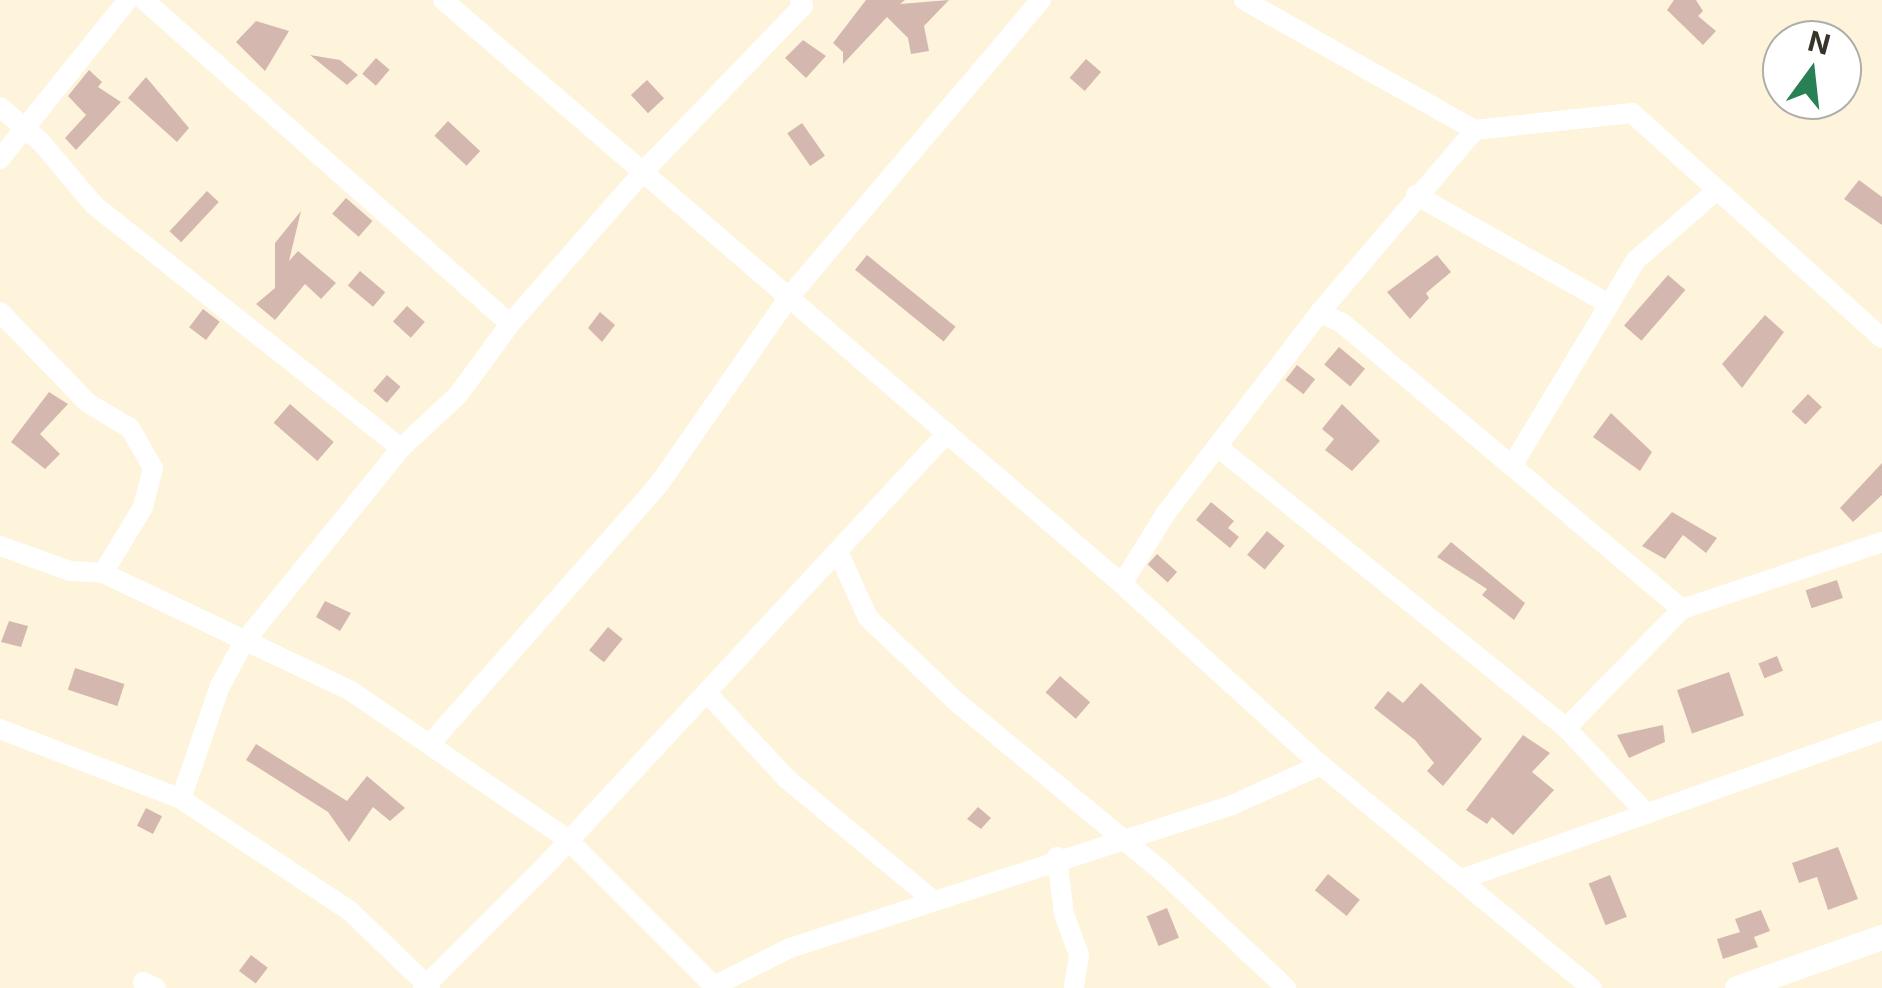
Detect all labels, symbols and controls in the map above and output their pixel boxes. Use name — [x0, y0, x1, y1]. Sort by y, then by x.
north arrow — [1762, 20, 1862, 120]
text: N — [1805, 24, 1834, 62]

